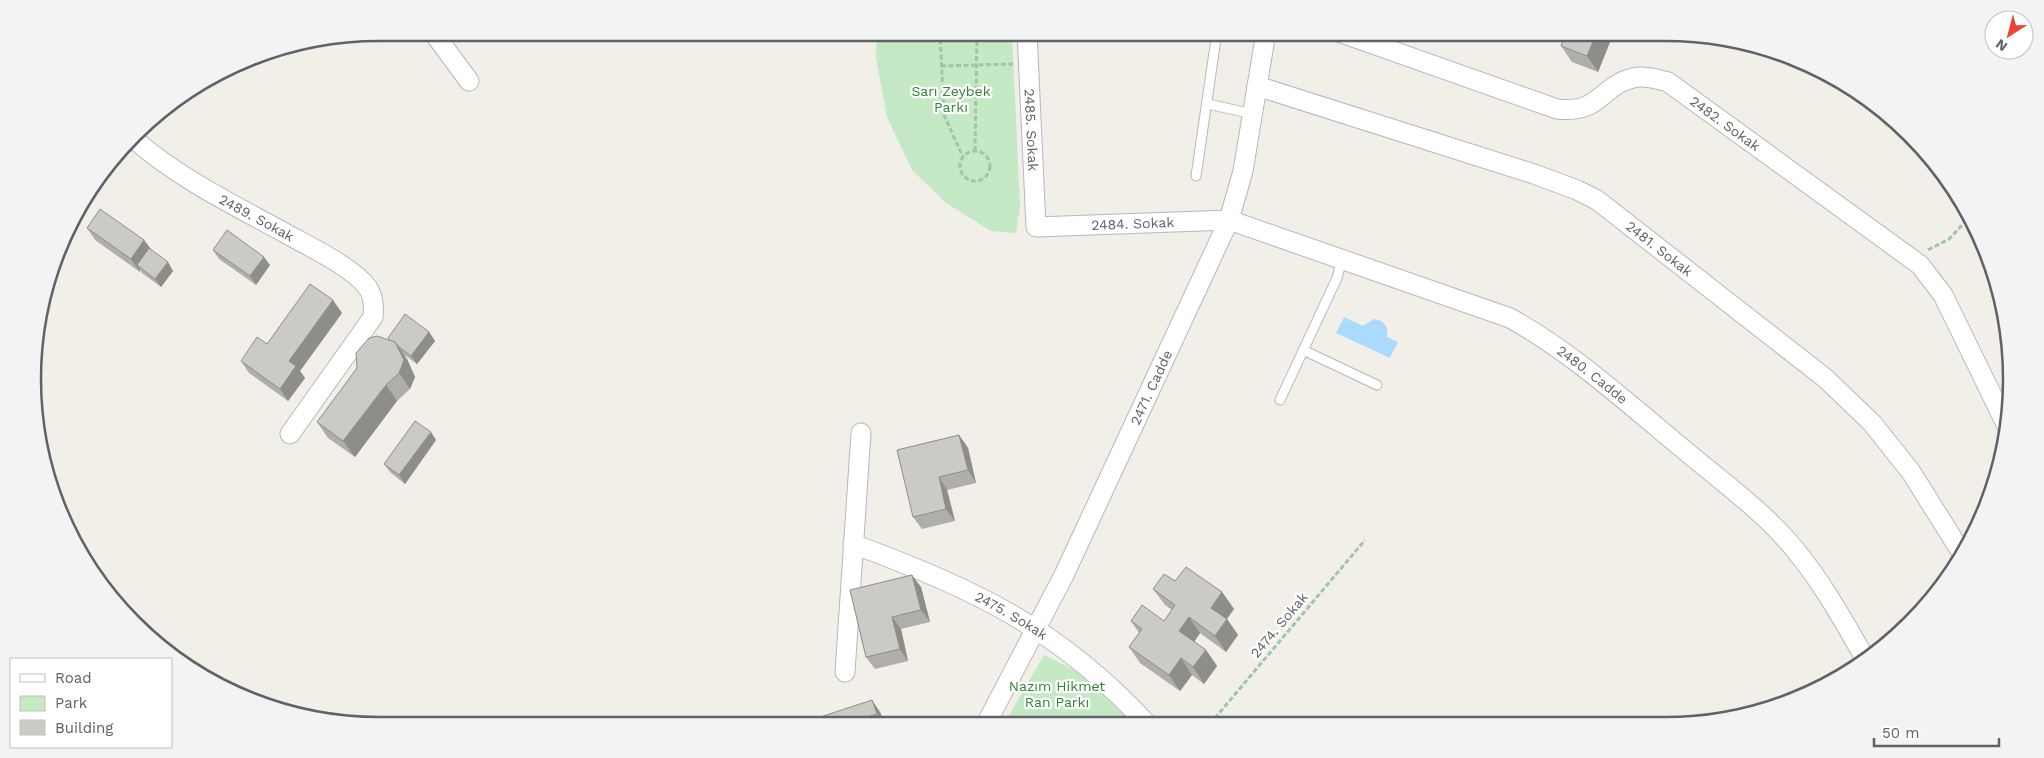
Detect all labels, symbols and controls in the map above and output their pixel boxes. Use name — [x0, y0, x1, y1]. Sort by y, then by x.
north arrow — [1984, 10, 2034, 60]
text: N — [1992, 36, 2010, 55]
park label: Sarı Zeybek Parkı — [911, 83, 991, 115]
street label: 2485. Sokak — [1022, 88, 1041, 172]
street label: 2482. Sokak — [1687, 93, 1763, 154]
street label: 2489. Sokak — [216, 191, 297, 244]
street label: 2484. Sokak — [1091, 214, 1175, 233]
street label: 2481. Sokak — [1623, 218, 1696, 280]
street label: 2480. Cadde — [1554, 342, 1631, 407]
street label: 2471. Cadde — [1127, 348, 1175, 427]
street label: 2475. Sokak — [972, 588, 1051, 643]
street label: 2474. Sokak — [1247, 589, 1311, 661]
legend — [10, 658, 172, 748]
text: Road — [55, 669, 92, 687]
park label: Nazım Hikmet Ran Parkı — [1009, 678, 1105, 710]
text: Park — [55, 694, 88, 712]
scale bar — [1874, 716, 1999, 748]
text: Building — [55, 719, 113, 737]
text: 50 m — [1882, 724, 1919, 742]

